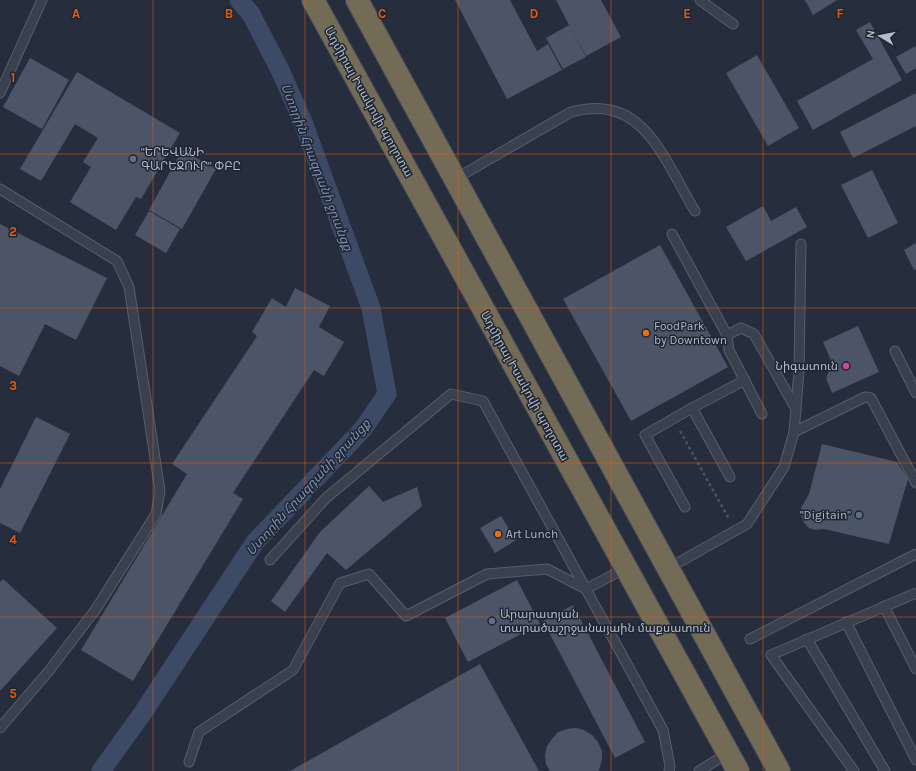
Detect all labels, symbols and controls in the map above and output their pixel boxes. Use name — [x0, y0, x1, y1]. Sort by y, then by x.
text: A — [72, 6, 80, 21]
text: B — [225, 6, 233, 21]
text: C — [378, 6, 386, 21]
text: D — [530, 6, 539, 21]
text: E — [683, 6, 691, 21]
text: F — [836, 6, 844, 21]
north arrow — [860, 16, 900, 56]
street label: Ադմիրալ Իսակովի պողոտա — [322, 25, 416, 179]
text: N — [864, 29, 878, 39]
text: 1 — [11, 70, 15, 85]
water label: Ստորին Հրազդանի ջրանցք — [277, 81, 356, 254]
place label: "ԵՐԵՎԱՆԻ ԳԱՐԵՋՈՒՐ" ՓԲԸ — [141, 145, 241, 173]
marker: "ԵՐԵՎԱՆԻ ԳԱՐԵՋՈՒՐ" ՓԲԸ — [128, 154, 138, 164]
text: 2 — [9, 224, 17, 239]
street label: Ադմիրալ Իսակովի պողոտա — [478, 309, 572, 463]
place label: FoodPark by Downtown — [654, 319, 727, 347]
marker: FoodPark by Downtown — [641, 328, 651, 338]
place label: Նիգատուն — [775, 359, 838, 373]
marker: Նիգատուն — [841, 361, 851, 371]
text: 3 — [9, 378, 17, 393]
water label: Ստորին Հրազդանի ջրանցք — [243, 415, 375, 559]
place label: "Digitain" — [800, 508, 851, 522]
marker: "Digitain" — [854, 510, 864, 520]
place label: Art Lunch — [506, 527, 558, 541]
marker: Art Lunch — [493, 529, 503, 539]
text: 4 — [9, 532, 17, 547]
place label: Արարատյան տարածաշրջանայաին մաքսատուն — [500, 607, 710, 635]
marker: Արարատյան տարածաշրջանայաին մաքսատուն — [487, 616, 497, 626]
text: 5 — [9, 686, 17, 701]

